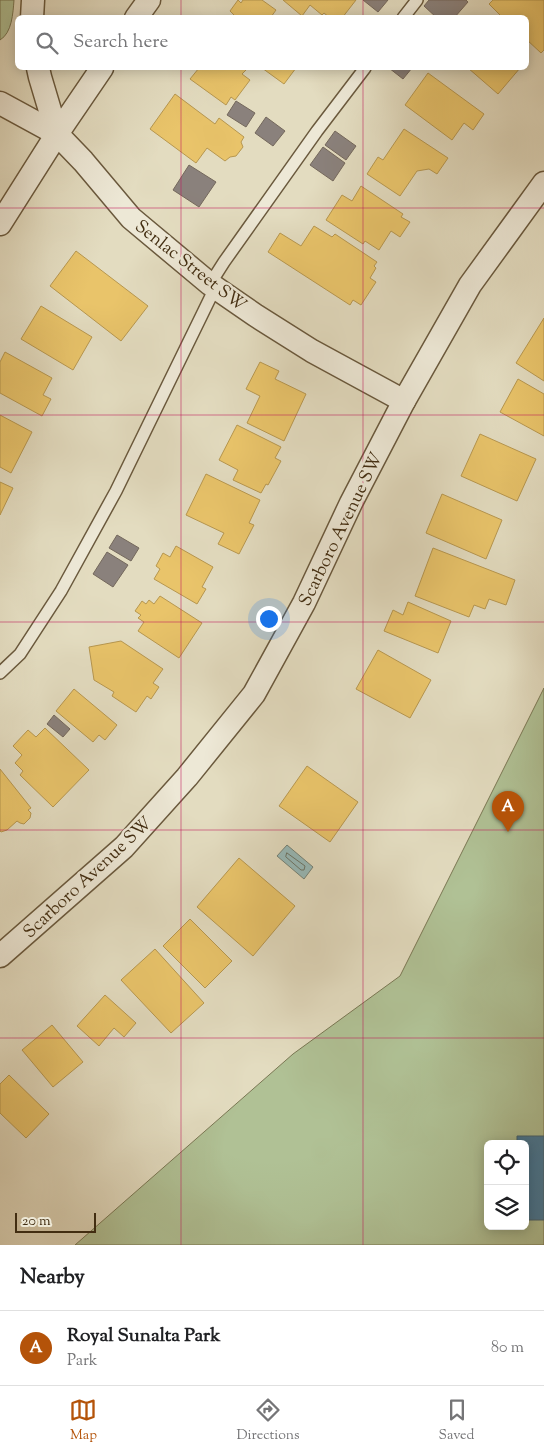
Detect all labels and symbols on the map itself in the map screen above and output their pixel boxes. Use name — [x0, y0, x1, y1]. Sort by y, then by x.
street label: Senlac Street SW — [128, 215, 251, 319]
street label: Scarboro Avenue SW — [293, 449, 390, 611]
your location — [256, 606, 282, 632]
pin: A — [492, 791, 524, 832]
street label: Scarboro Avenue SW — [18, 812, 159, 945]
scale bar — [15, 1210, 96, 1233]

